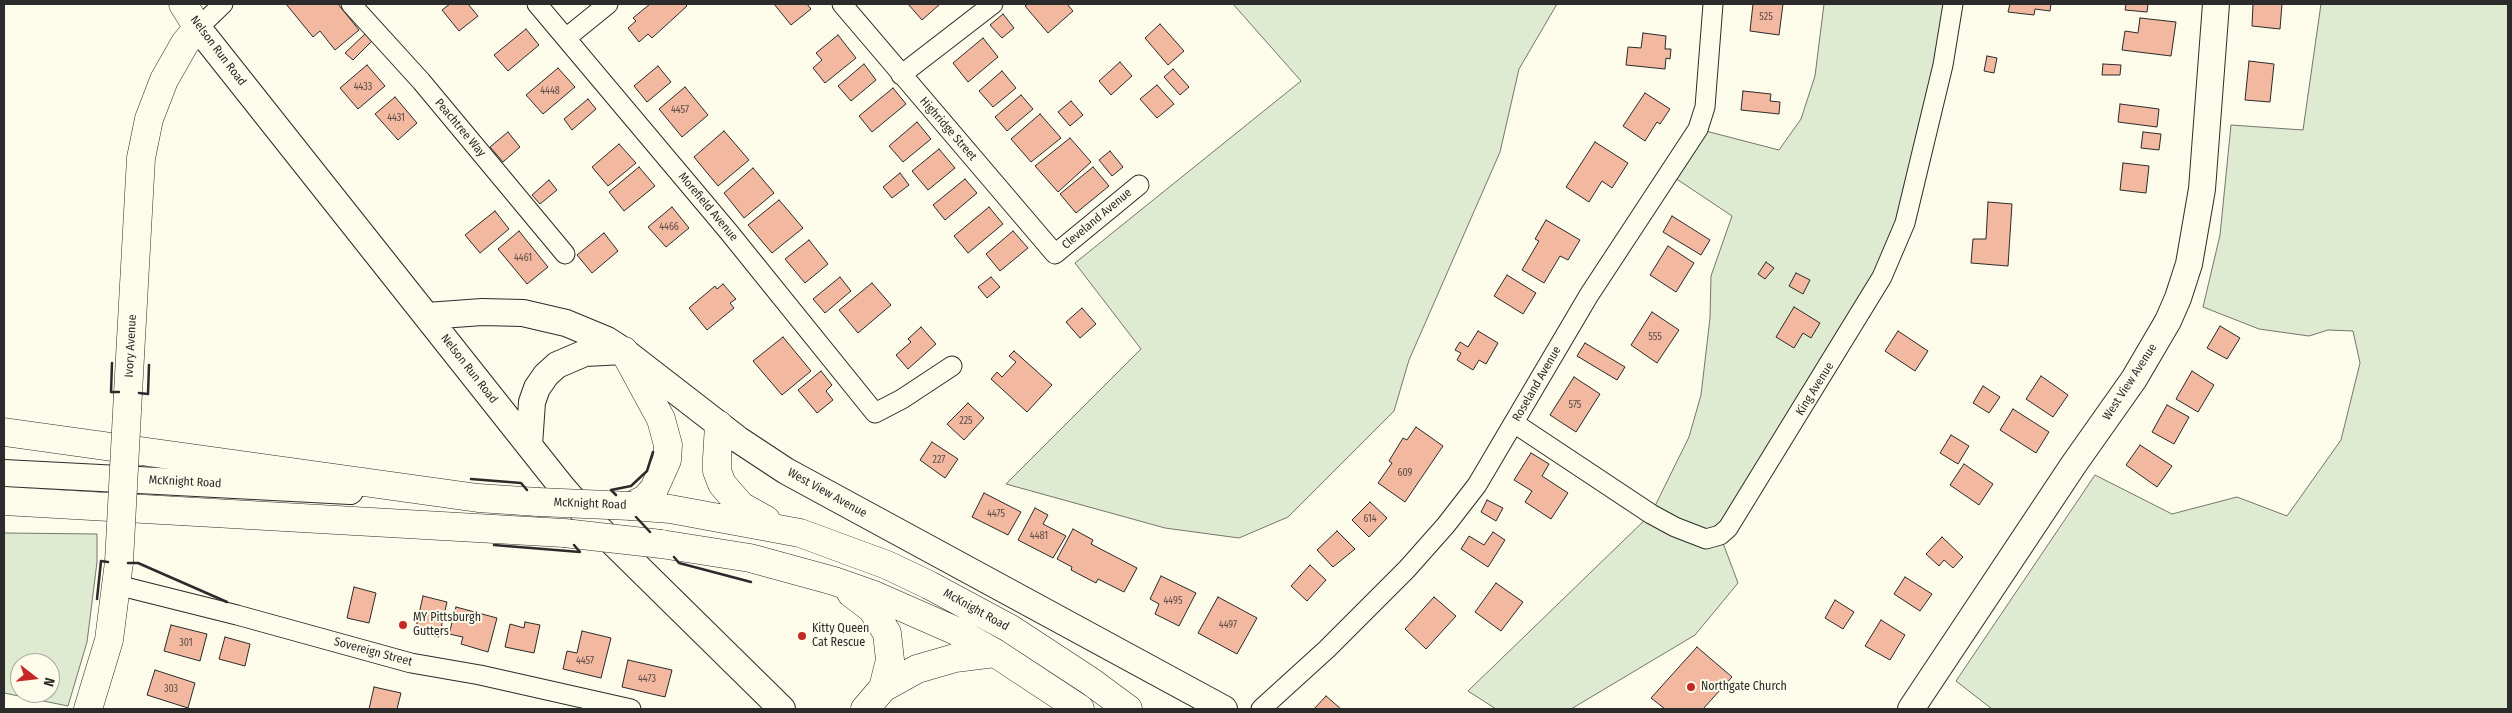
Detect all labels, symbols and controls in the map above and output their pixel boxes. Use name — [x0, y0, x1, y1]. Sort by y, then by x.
house number: 525 — [1759, 11, 1773, 23]
street label: Nelson Run Road — [187, 13, 249, 89]
house number: 4433 — [354, 81, 372, 93]
house number: 4448 — [540, 85, 560, 97]
street label: Highridge Street — [916, 94, 980, 164]
street label: Peachtree Way — [432, 96, 488, 160]
house number: 4457 — [671, 104, 689, 116]
house number: 4431 — [387, 112, 405, 124]
street label: Morefield Avenue — [675, 170, 741, 244]
street label: Cleveland Avenue — [1059, 186, 1135, 252]
house number: 4466 — [659, 221, 679, 233]
house number: 4461 — [514, 252, 532, 264]
street label: Ivory Avenue — [122, 314, 140, 378]
house number: 555 — [1648, 331, 1662, 343]
street label: Nelson Run Road — [438, 332, 500, 406]
street label: West View Avenue — [2100, 341, 2160, 423]
street label: Roseland Avenue — [1510, 344, 1564, 424]
street label: King Avenue — [1793, 360, 1837, 418]
house number: 575 — [1569, 399, 1581, 411]
house number: 225 — [959, 415, 973, 427]
house number: 227 — [933, 454, 945, 466]
street label: West View Avenue — [785, 465, 869, 521]
house number: 609 — [1398, 467, 1412, 479]
street label: McKnight Road — [148, 473, 222, 491]
street label: McKnight Road — [553, 496, 627, 512]
house number: 4475 — [987, 508, 1005, 520]
house number: 614 — [1363, 513, 1377, 525]
house number: 4481 — [1030, 530, 1048, 542]
street label: McKnight Road — [941, 586, 1011, 634]
house number: 4495 — [1164, 595, 1182, 607]
place label: MY Pittsburgh Gutters — [413, 611, 481, 639]
marker: MY Pittsburgh Gutters — [397, 619, 409, 631]
house number: 4497 — [1219, 619, 1237, 631]
place label: Kitty Queen Cat Rescue — [812, 622, 869, 650]
marker: Kitty Queen Cat Rescue — [796, 630, 808, 642]
street label: Sovereign Street — [332, 635, 414, 669]
house number: 301 — [179, 637, 193, 649]
north arrow — [10, 653, 60, 703]
house number: 4457 — [576, 655, 594, 667]
house number: 4473 — [638, 673, 656, 685]
text: N — [40, 676, 58, 688]
place label: Northgate Church — [1701, 680, 1787, 694]
marker: Northgate Church — [1685, 681, 1697, 693]
house number: 303 — [164, 683, 178, 695]

